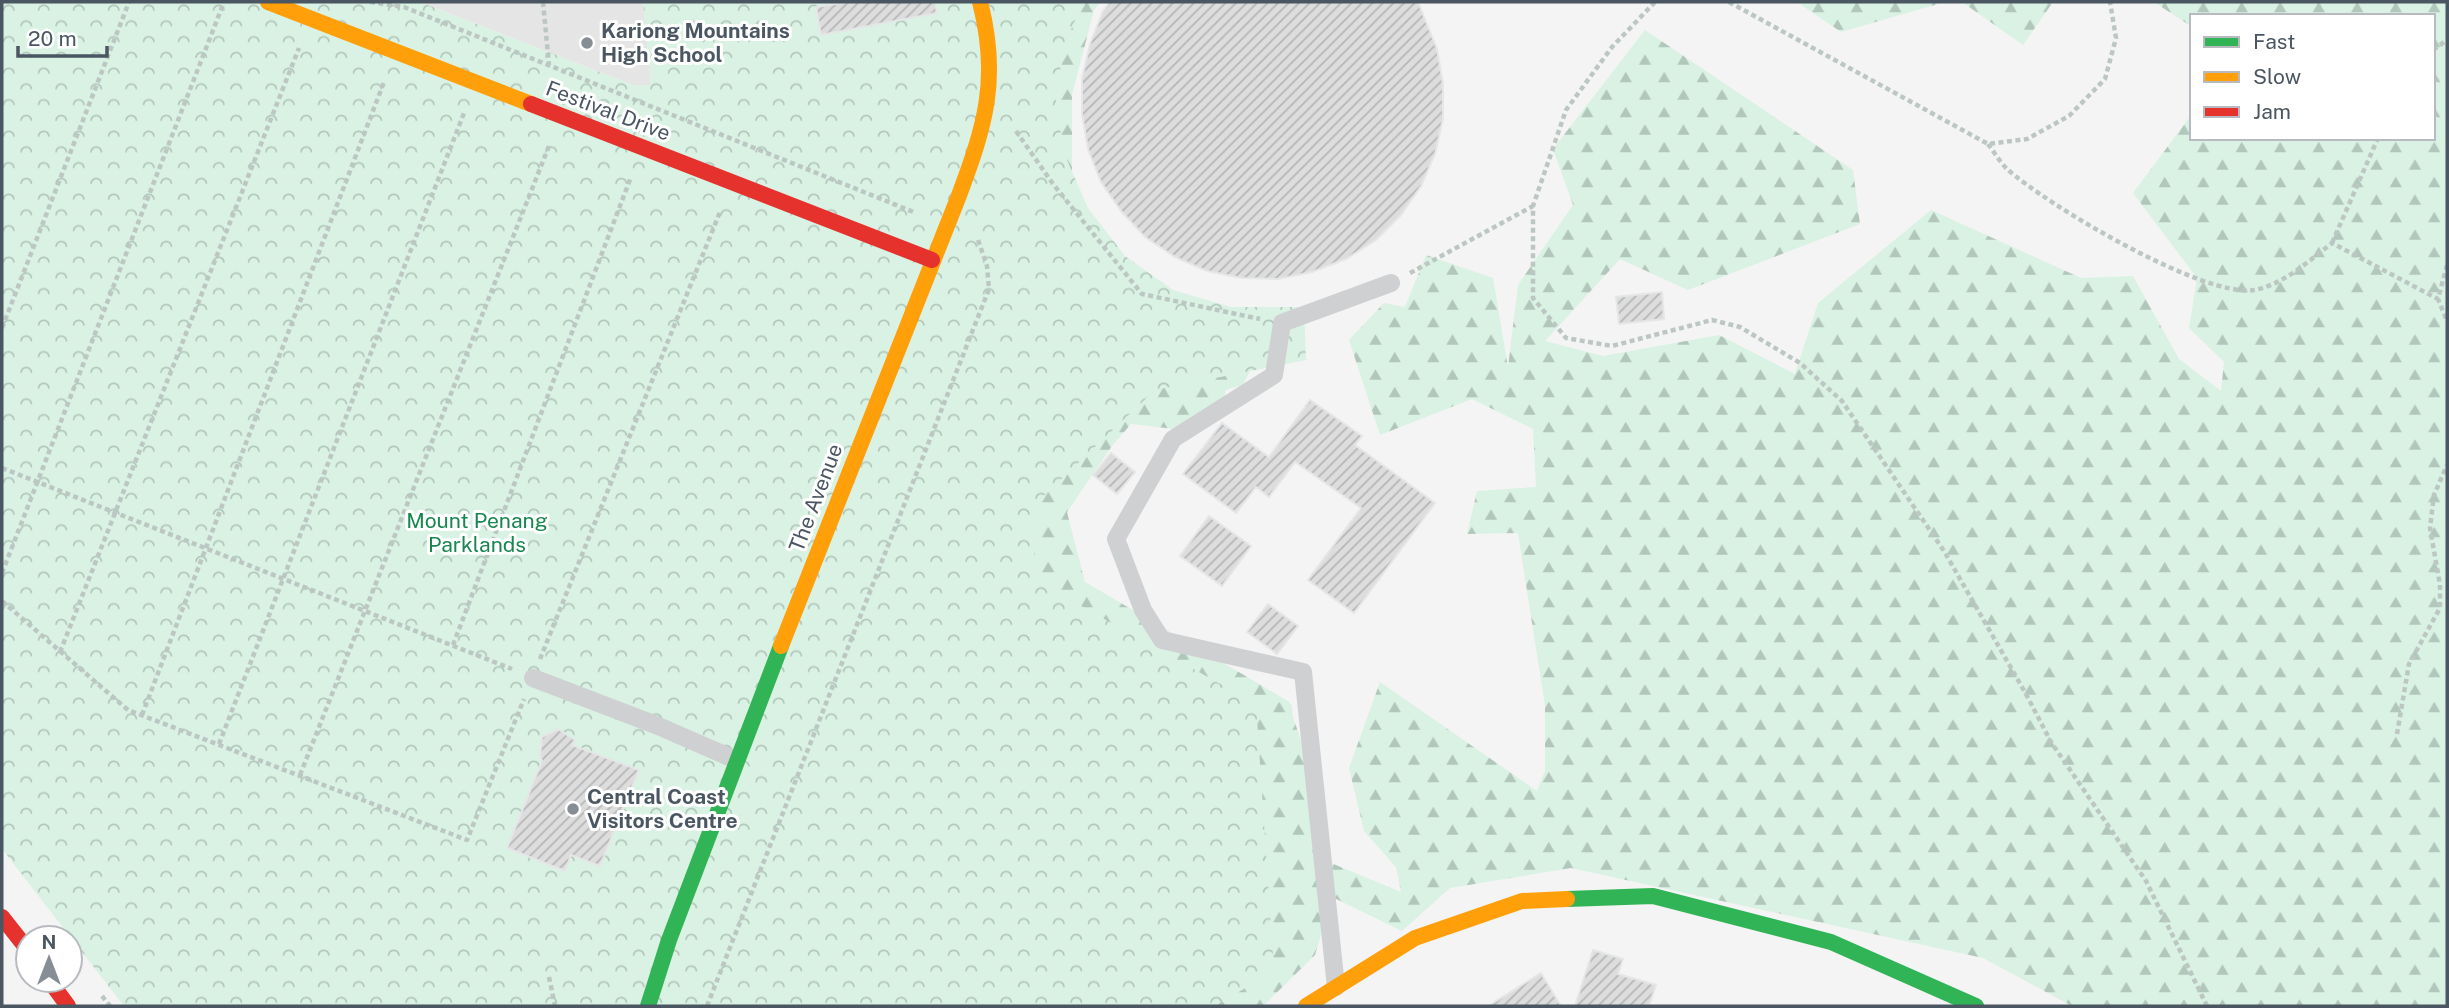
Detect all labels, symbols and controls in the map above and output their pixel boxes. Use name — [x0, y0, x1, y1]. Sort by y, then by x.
scale bar — [18, 14, 107, 58]
legend — [2190, 14, 2435, 140]
place label: Kariong Mountains High School — [601, 18, 790, 67]
text: 20 m — [28, 26, 77, 51]
text: Fast — [2253, 29, 2295, 54]
marker: Kariong Mountains High School — [579, 35, 595, 51]
text: Slow — [2253, 64, 2301, 89]
street label: Festival Drive — [542, 75, 674, 146]
text: Jam — [2253, 99, 2291, 124]
street label: The Avenue — [784, 440, 848, 555]
park label: Mount Penang Parklands — [406, 508, 548, 557]
place label: Central Coast Visitors Centre — [587, 784, 738, 833]
marker: Central Coast Visitors Centre — [565, 801, 581, 817]
north arrow — [14, 924, 84, 994]
text: N — [42, 931, 56, 953]

